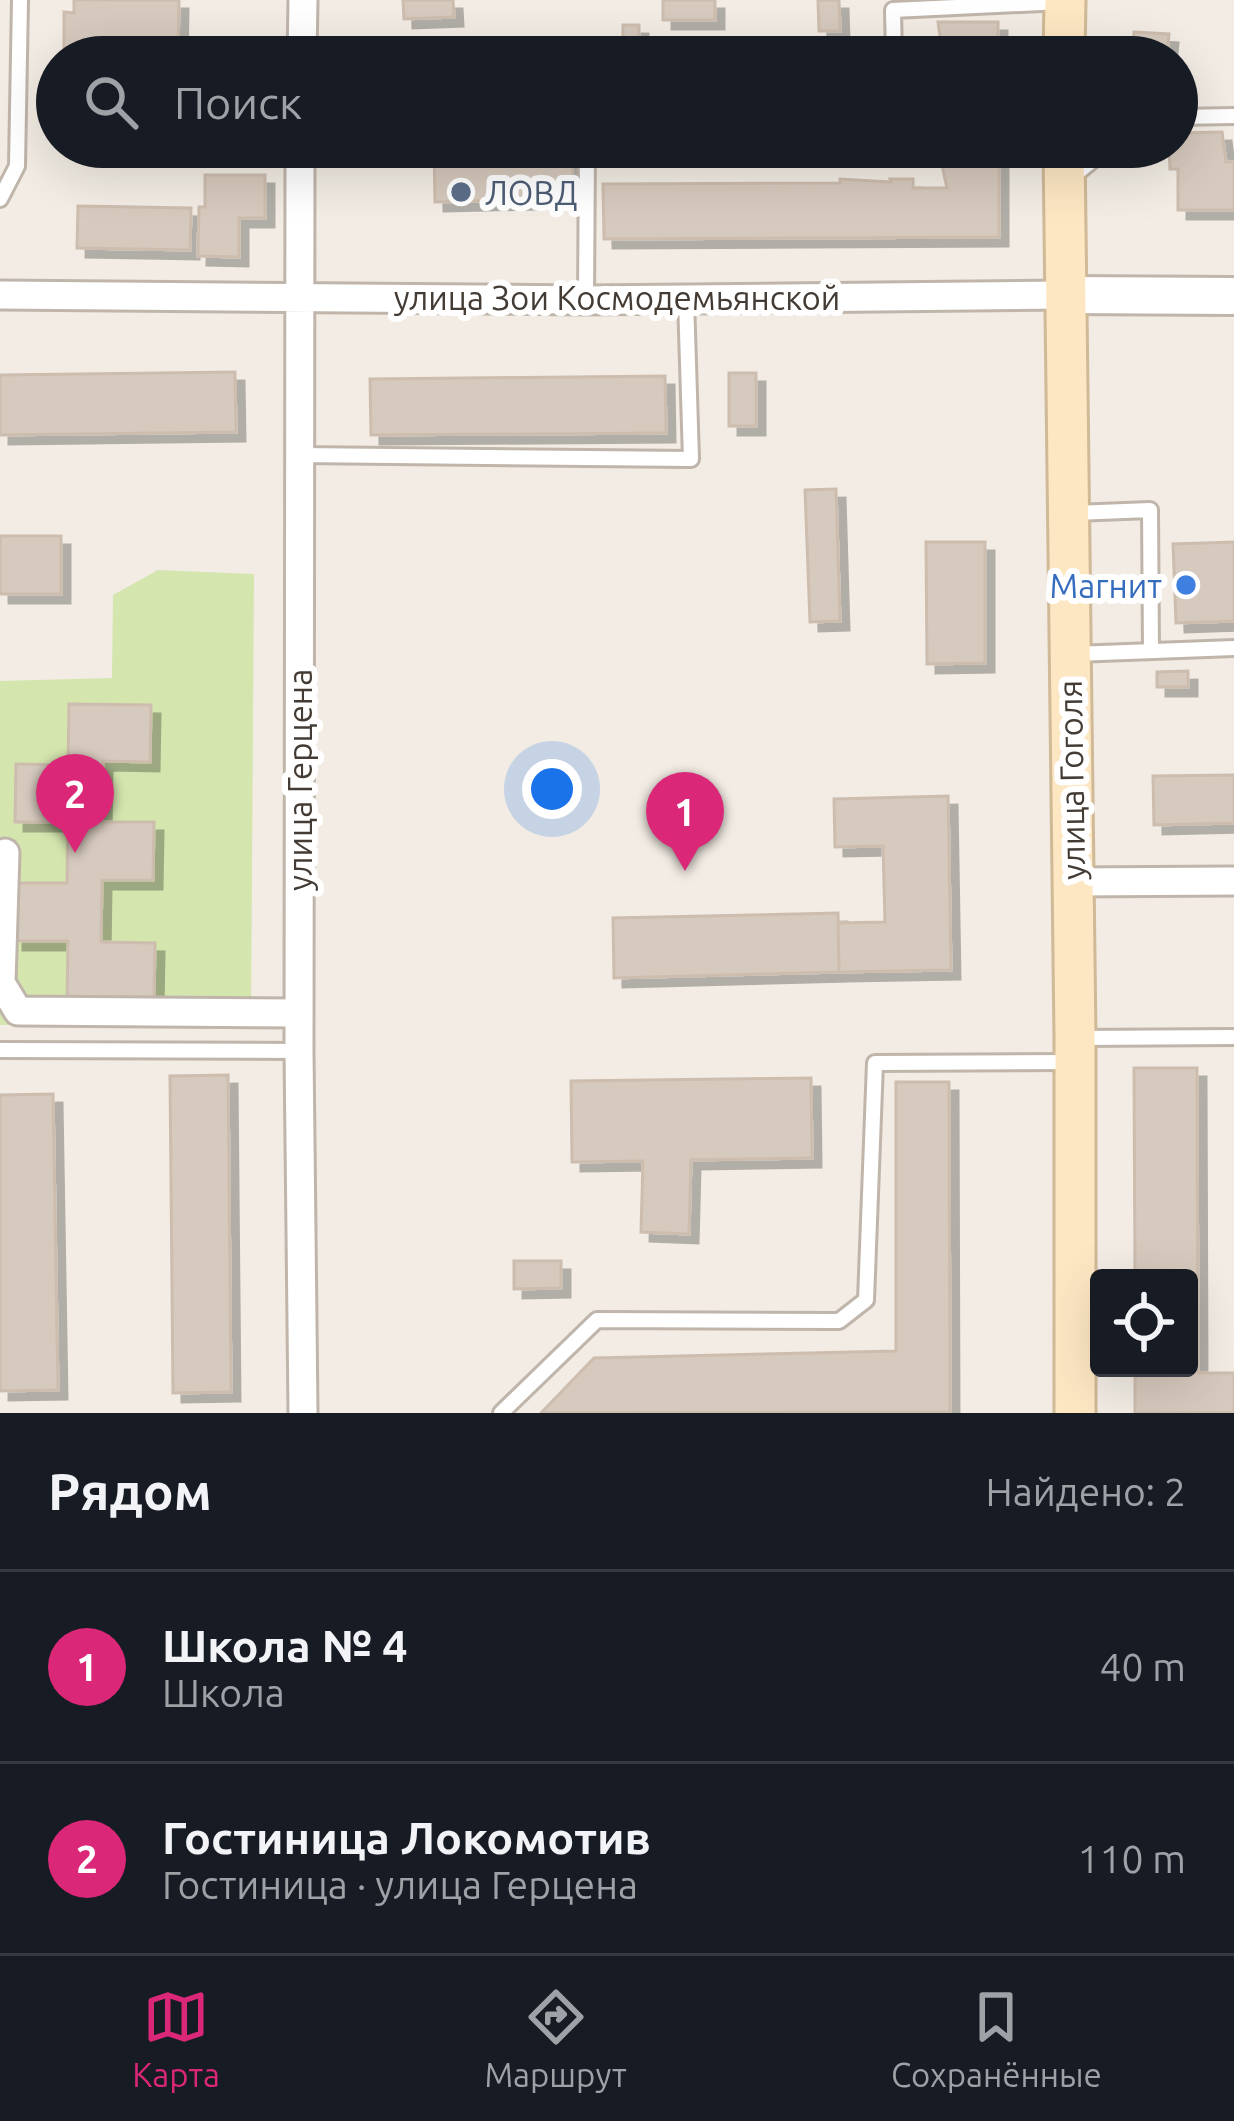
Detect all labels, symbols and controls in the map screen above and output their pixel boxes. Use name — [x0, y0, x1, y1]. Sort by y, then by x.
search box — [36, 36, 1198, 168]
icon: search — [78, 69, 144, 135]
text: Поиск — [174, 77, 302, 128]
place label: ЛОВД — [485, 174, 577, 211]
marker: ЛОВД — [448, 179, 474, 205]
street label: улица Зои Космодемьянской — [394, 279, 840, 316]
place label: Магнит — [1050, 567, 1162, 604]
marker: Магнит — [1173, 572, 1199, 598]
street label: улица Герцена — [281, 669, 318, 891]
street label: улица Гоголя — [1051, 680, 1091, 880]
pin: 2 — [36, 754, 114, 853]
your location — [522, 759, 582, 819]
pin: 1 — [646, 772, 724, 871]
map controls — [1090, 1269, 1198, 1377]
button: locate — [1090, 1269, 1198, 1377]
text: Рядом — [48, 1462, 212, 1520]
text: Найдено: 2 — [986, 1470, 1186, 1513]
text: Школа № 4 — [162, 1620, 408, 1671]
text: 1 — [76, 1645, 98, 1688]
text: 40 m — [1099, 1645, 1186, 1688]
text: Школа — [162, 1671, 285, 1714]
text: Гостиница Локомотив — [162, 1812, 651, 1863]
text: 2 — [76, 1837, 98, 1880]
text: 110 m — [1077, 1837, 1186, 1880]
text: Гостиница · улица Герцена — [162, 1863, 638, 1906]
tab: Карта — [132, 1984, 220, 2093]
tab: Маршрут — [484, 1984, 627, 2093]
tab: Сохранённые — [891, 1984, 1102, 2093]

